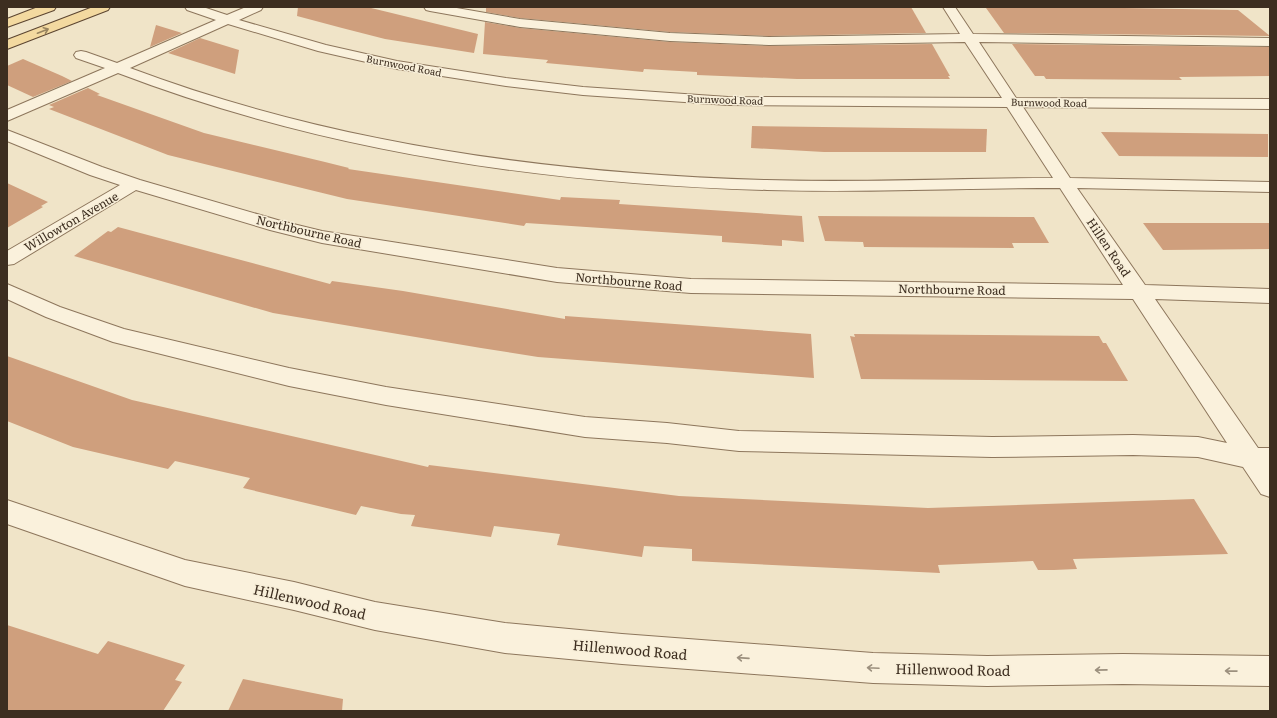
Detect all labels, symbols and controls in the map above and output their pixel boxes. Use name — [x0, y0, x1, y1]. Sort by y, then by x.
one-way arrow — [37, 26, 49, 34]
street label: Burnwood Road — [365, 50, 443, 80]
street label: Burnwood Road — [687, 90, 763, 108]
street label: Burnwood Road — [1011, 94, 1087, 110]
street label: Willowton Avenue — [21, 187, 121, 255]
street label: Northbourne Road — [255, 210, 364, 252]
street label: Hillen Road — [1083, 214, 1136, 281]
street label: Northbourne Road — [575, 267, 684, 295]
street label: Northbourne Road — [898, 279, 1007, 299]
street label: Hillenwood Road — [252, 578, 369, 624]
street label: Hillenwood Road — [572, 634, 689, 664]
one-way arrow — [737, 655, 750, 662]
street label: Hillenwood Road — [895, 658, 1011, 680]
one-way arrow — [867, 664, 880, 672]
one-way arrow — [1095, 666, 1108, 673]
one-way arrow — [1225, 667, 1238, 675]

